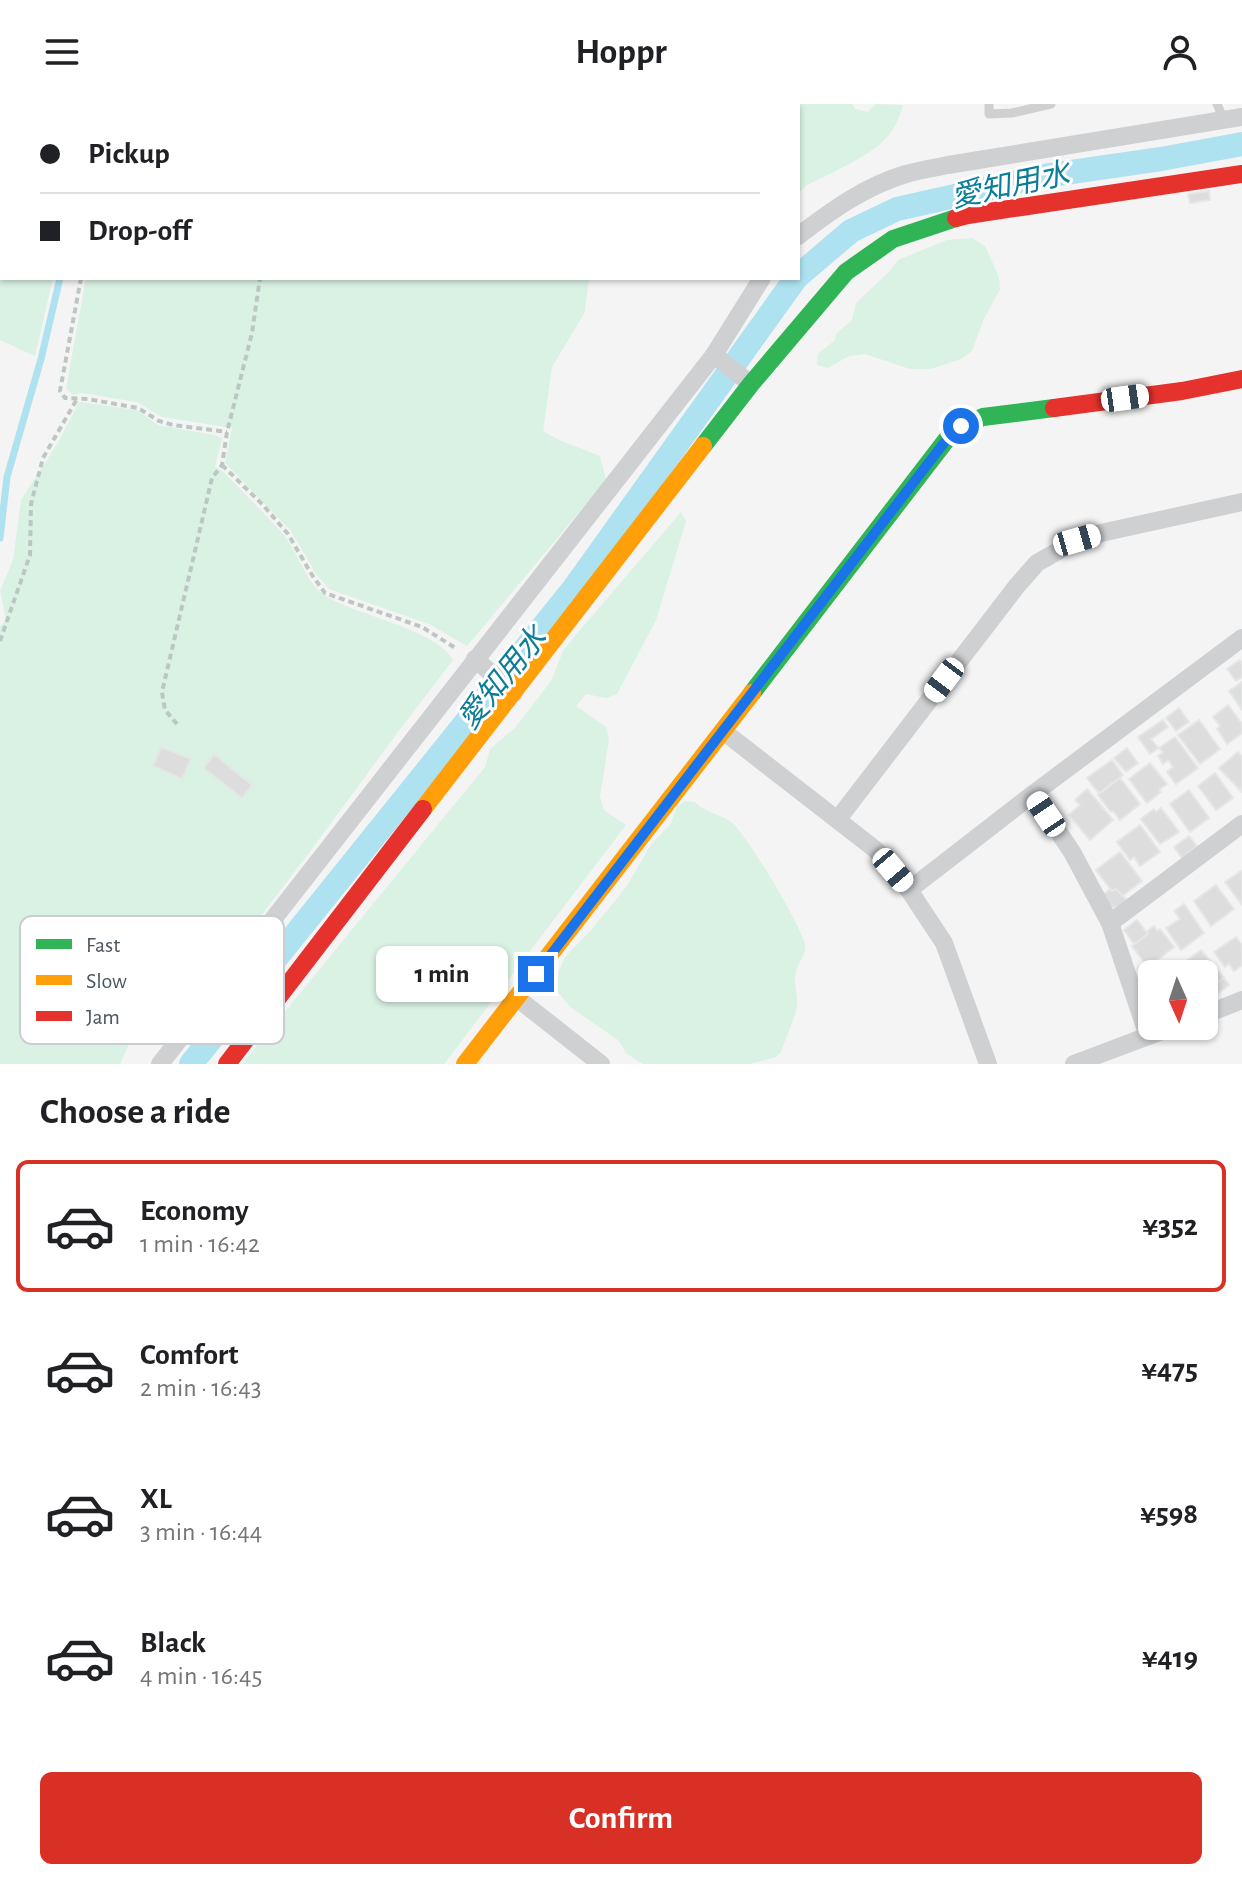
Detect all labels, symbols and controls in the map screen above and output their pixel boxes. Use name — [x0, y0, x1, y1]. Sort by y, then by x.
icon: menu — [40, 30, 84, 74]
icon: person — [1158, 30, 1202, 74]
text: Hoppr — [575, 34, 667, 70]
text: Pickup — [88, 139, 170, 169]
water label: 愛知用水 — [948, 156, 1075, 213]
text: Drop-off — [88, 216, 191, 246]
car — [1100, 383, 1150, 413]
route start — [943, 408, 979, 444]
car — [1051, 522, 1103, 558]
water label: 愛知用水 — [452, 619, 554, 735]
car — [920, 654, 968, 706]
car — [1023, 787, 1069, 841]
car — [868, 844, 918, 896]
legend — [20, 916, 284, 1044]
text: Fast — [86, 934, 120, 956]
callout: 1 min — [376, 946, 508, 1002]
route end — [518, 956, 554, 992]
north arrow — [1138, 960, 1218, 1040]
map controls — [1138, 960, 1218, 1040]
text: 1 min — [415, 961, 469, 987]
text: Slow — [86, 970, 127, 992]
text: Jam — [86, 1006, 120, 1028]
text: Choose a ride — [40, 1094, 230, 1130]
icon: car — [44, 1190, 116, 1262]
text: Economy — [140, 1196, 249, 1226]
text: ¥352 — [1142, 1211, 1198, 1241]
text: 1 min · 16:42 — [140, 1231, 260, 1257]
icon: car — [44, 1334, 116, 1406]
text: Comfort — [140, 1340, 239, 1370]
text: ¥475 — [1141, 1355, 1198, 1385]
text: 2 min · 16:43 — [140, 1375, 262, 1401]
icon: car — [44, 1478, 116, 1550]
text: XL — [140, 1484, 172, 1514]
text: ¥598 — [1140, 1499, 1198, 1529]
text: 3 min · 16:44 — [140, 1519, 262, 1545]
icon: car — [44, 1622, 116, 1694]
text: Black — [140, 1628, 206, 1658]
text: ¥419 — [1142, 1643, 1198, 1673]
text: 4 min · 16:45 — [140, 1663, 262, 1689]
button: Confirm — [40, 1772, 1202, 1864]

